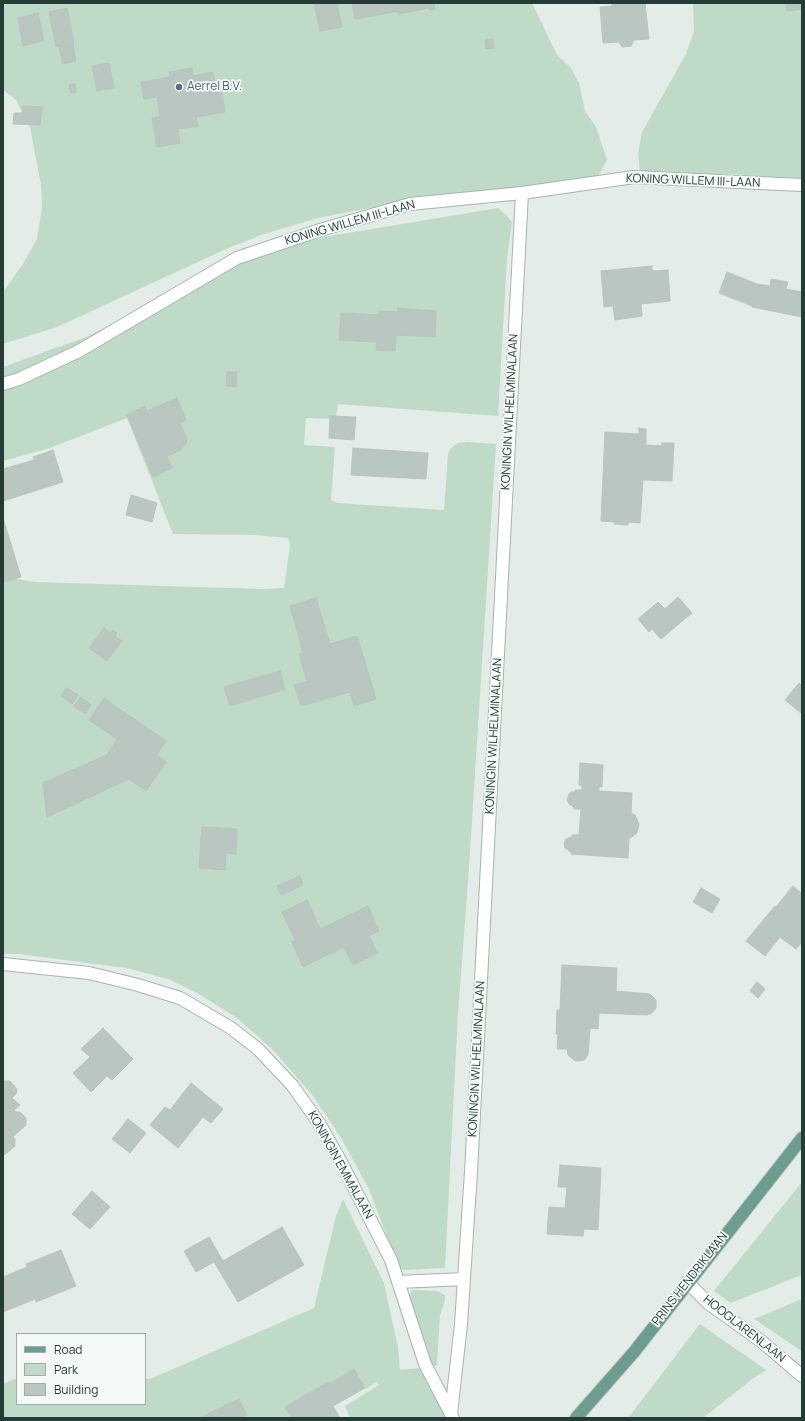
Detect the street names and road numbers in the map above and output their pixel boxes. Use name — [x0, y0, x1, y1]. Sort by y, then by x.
street label: KONING WILLEM III-LAAN — [626, 171, 760, 191]
street label: KONING WILLEM III-LAAN — [283, 198, 417, 248]
street label: KONINGIN WILHELMINALAAN — [499, 333, 521, 491]
street label: KONINGIN WILHELMINALAAN — [483, 657, 505, 815]
street label: KONINGIN WILHELMINALAAN — [466, 980, 488, 1138]
street label: KONINGIN EMMALAAN — [304, 1109, 376, 1221]
street label: PRINS HENDRIKLAAN — [649, 1229, 731, 1329]
street label: HOOGLARENLAAN — [700, 1292, 788, 1366]

